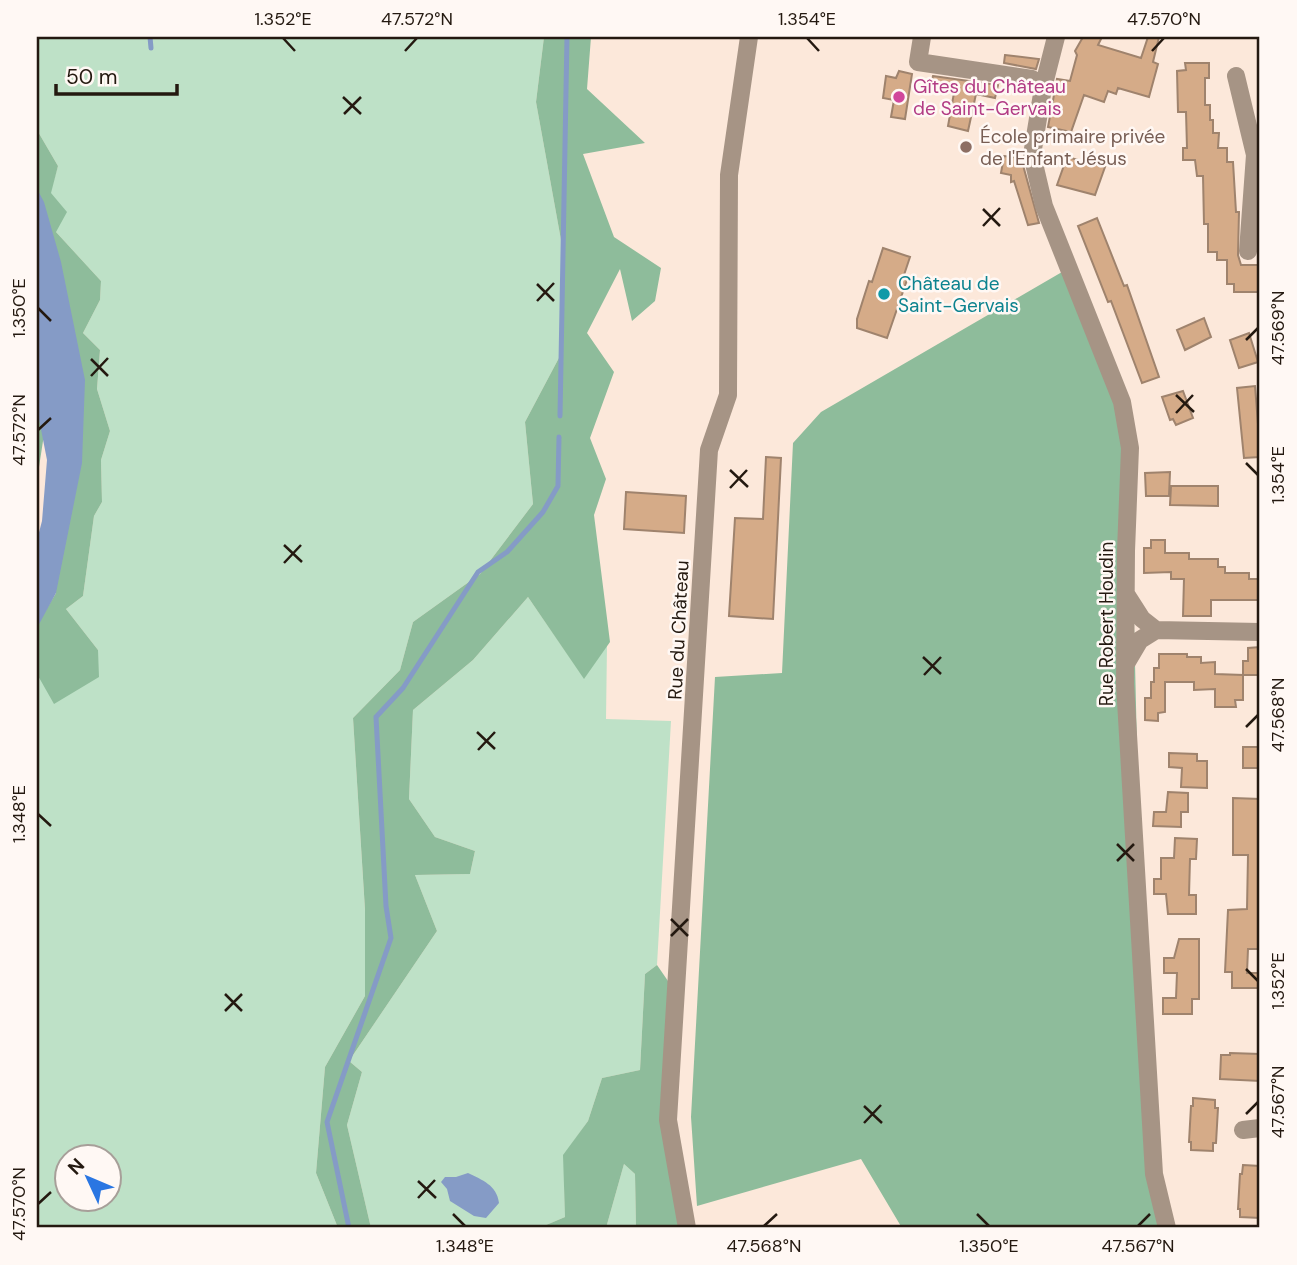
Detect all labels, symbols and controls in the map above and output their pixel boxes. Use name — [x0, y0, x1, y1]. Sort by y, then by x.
text: 1.352°E — [254, 7, 312, 31]
text: 47.572°N — [381, 7, 453, 31]
text: 1.354°E — [778, 7, 836, 31]
text: 47.570°N — [1127, 7, 1201, 31]
scale bar — [56, 52, 177, 96]
text: 50 m — [66, 63, 117, 91]
place label: Gîtes du Château de Saint-Gervais — [913, 74, 1066, 121]
marker: Gîtes du Château de Saint-Gervais — [891, 89, 907, 105]
place label: École primaire privée de l'Enfant Jésus — [980, 124, 1165, 171]
marker: École primaire privée de l'Enfant Jésus — [958, 139, 974, 155]
place label: Château de Saint-Gervais — [898, 271, 1019, 318]
text: 1.350°E — [7, 278, 31, 338]
marker: Château de Saint-Gervais — [876, 286, 892, 302]
text: 47.569°N — [1266, 291, 1290, 365]
text: 47.572°N — [7, 394, 31, 466]
text: 1.354°E — [1266, 446, 1290, 504]
street label: Rue Robert Houdin — [1094, 542, 1119, 706]
street label: Rue du Château — [662, 560, 695, 700]
text: 47.568°N — [1266, 678, 1290, 752]
text: 1.348°E — [7, 785, 31, 843]
text: 1.352°E — [1266, 952, 1290, 1010]
text: 47.567°N — [1266, 1065, 1290, 1139]
north arrow — [52, 1142, 122, 1212]
text: N — [62, 1153, 90, 1180]
text: 47.570°N — [7, 1167, 31, 1241]
text: 1.348°E — [436, 1234, 494, 1258]
text: 47.568°N — [727, 1234, 801, 1258]
text: 1.350°E — [959, 1234, 1019, 1258]
text: 47.567°N — [1101, 1234, 1175, 1258]

